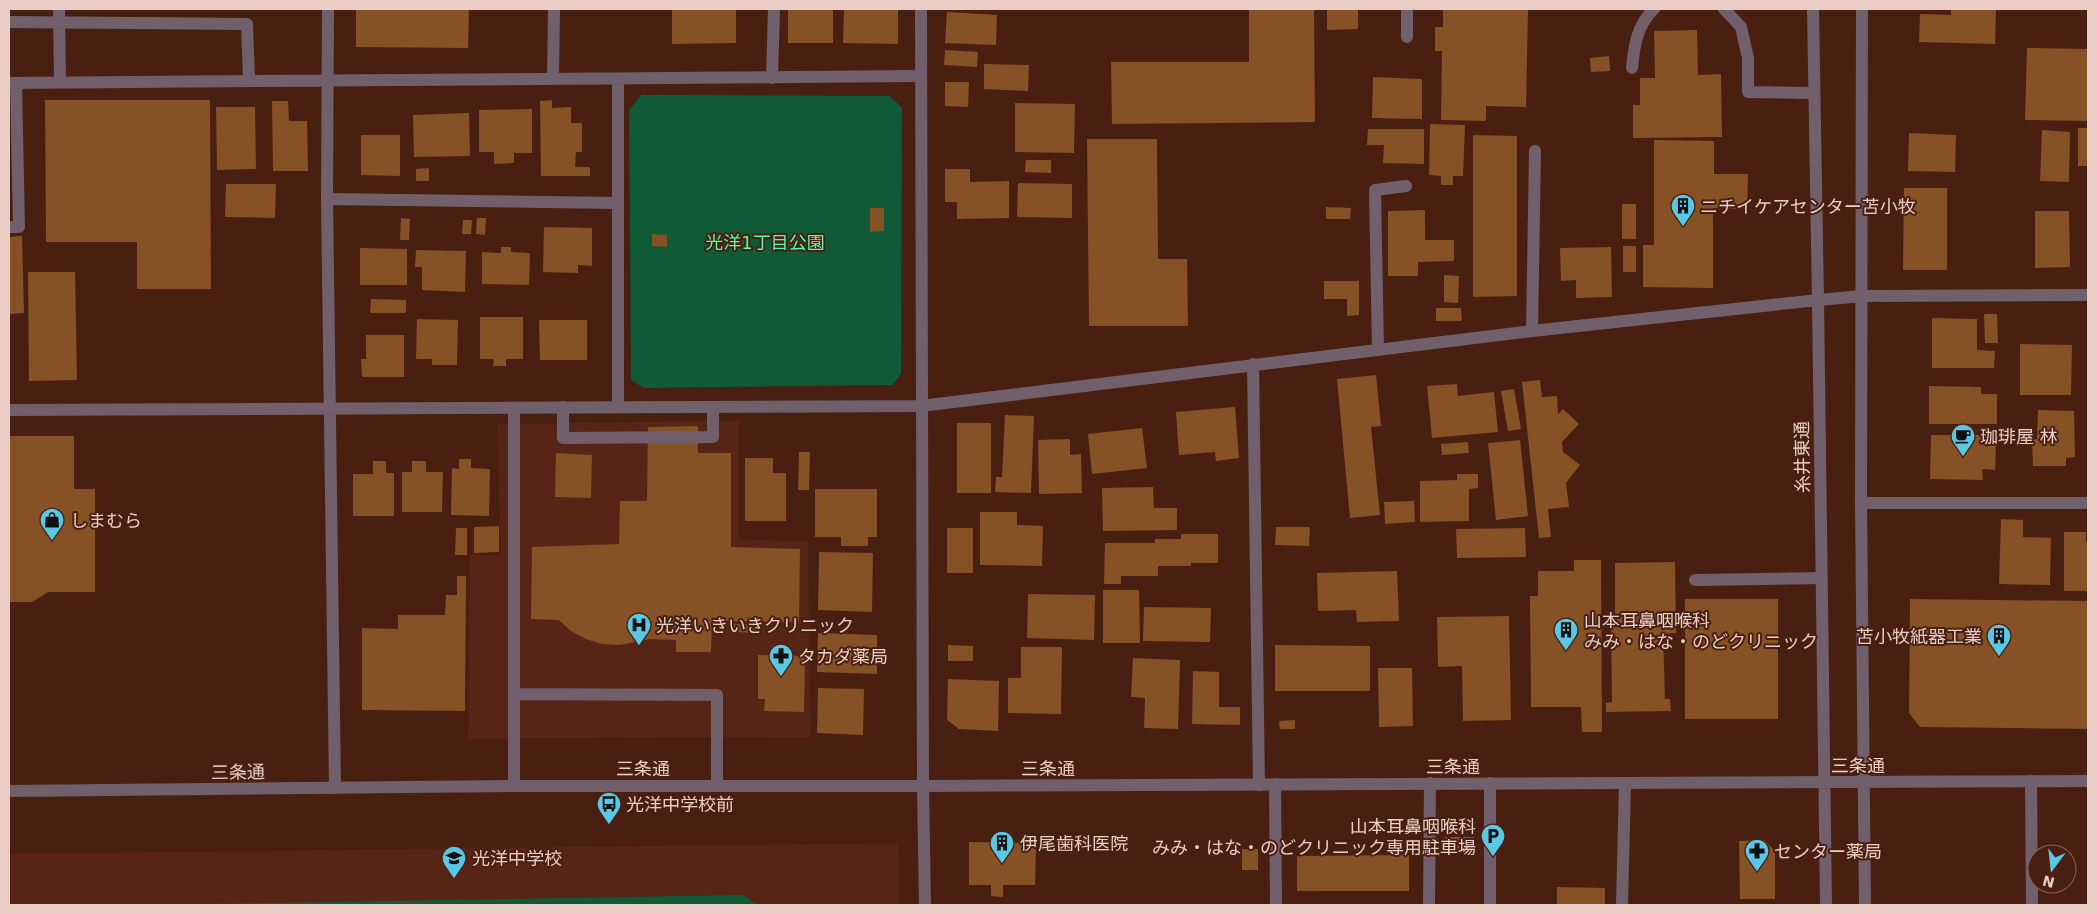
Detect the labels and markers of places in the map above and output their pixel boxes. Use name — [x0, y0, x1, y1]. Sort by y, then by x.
building icon: ニチイケアセンター苫小牧 — [1670, 193, 1696, 227]
place label: ニチイケアセンター苫小牧 — [1700, 196, 1916, 217]
cafe icon: 珈琲屋 林 — [1950, 423, 1976, 457]
place label: 珈琲屋 林 — [1980, 426, 2058, 447]
shop icon: しまむら — [39, 507, 65, 541]
place label: しまむら — [70, 510, 142, 531]
place label: 山本耳鼻咽喉科 みみ・はな・のどクリニック — [1584, 610, 1818, 652]
hospital icon: 光洋いきいきクリニック — [626, 612, 652, 646]
place label: 光洋いきいきクリニック — [656, 615, 854, 636]
building icon: 山本耳鼻咽喉科 みみ・はな・のどクリニック — [1553, 617, 1579, 651]
building icon: 苫小牧紙器工業 — [1986, 623, 2012, 657]
place label: 苫小牧紙器工業 — [1856, 626, 1982, 647]
pharmacy icon: タカダ薬局 — [768, 643, 794, 677]
place label: タカダ薬局 — [798, 646, 888, 667]
bus stop icon: 光洋中学校前 — [596, 791, 622, 825]
place label: 光洋中学校前 — [626, 794, 734, 815]
place label: 山本耳鼻咽喉科 みみ・はな・のどクリニック専用駐車場 — [1152, 816, 1476, 858]
parking icon: 山本耳鼻咽喉科 みみ・はな・のどクリニック専用駐車場 — [1480, 823, 1506, 857]
building icon: 伊尾歯科医院 — [989, 830, 1015, 864]
place label: 伊尾歯科医院 — [1020, 833, 1128, 854]
pharmacy icon: センター薬局 — [1744, 838, 1770, 872]
place label: センター薬局 — [1774, 841, 1882, 862]
school or university icon: 光洋中学校 — [441, 845, 467, 879]
place label: 光洋中学校 — [472, 848, 562, 869]

